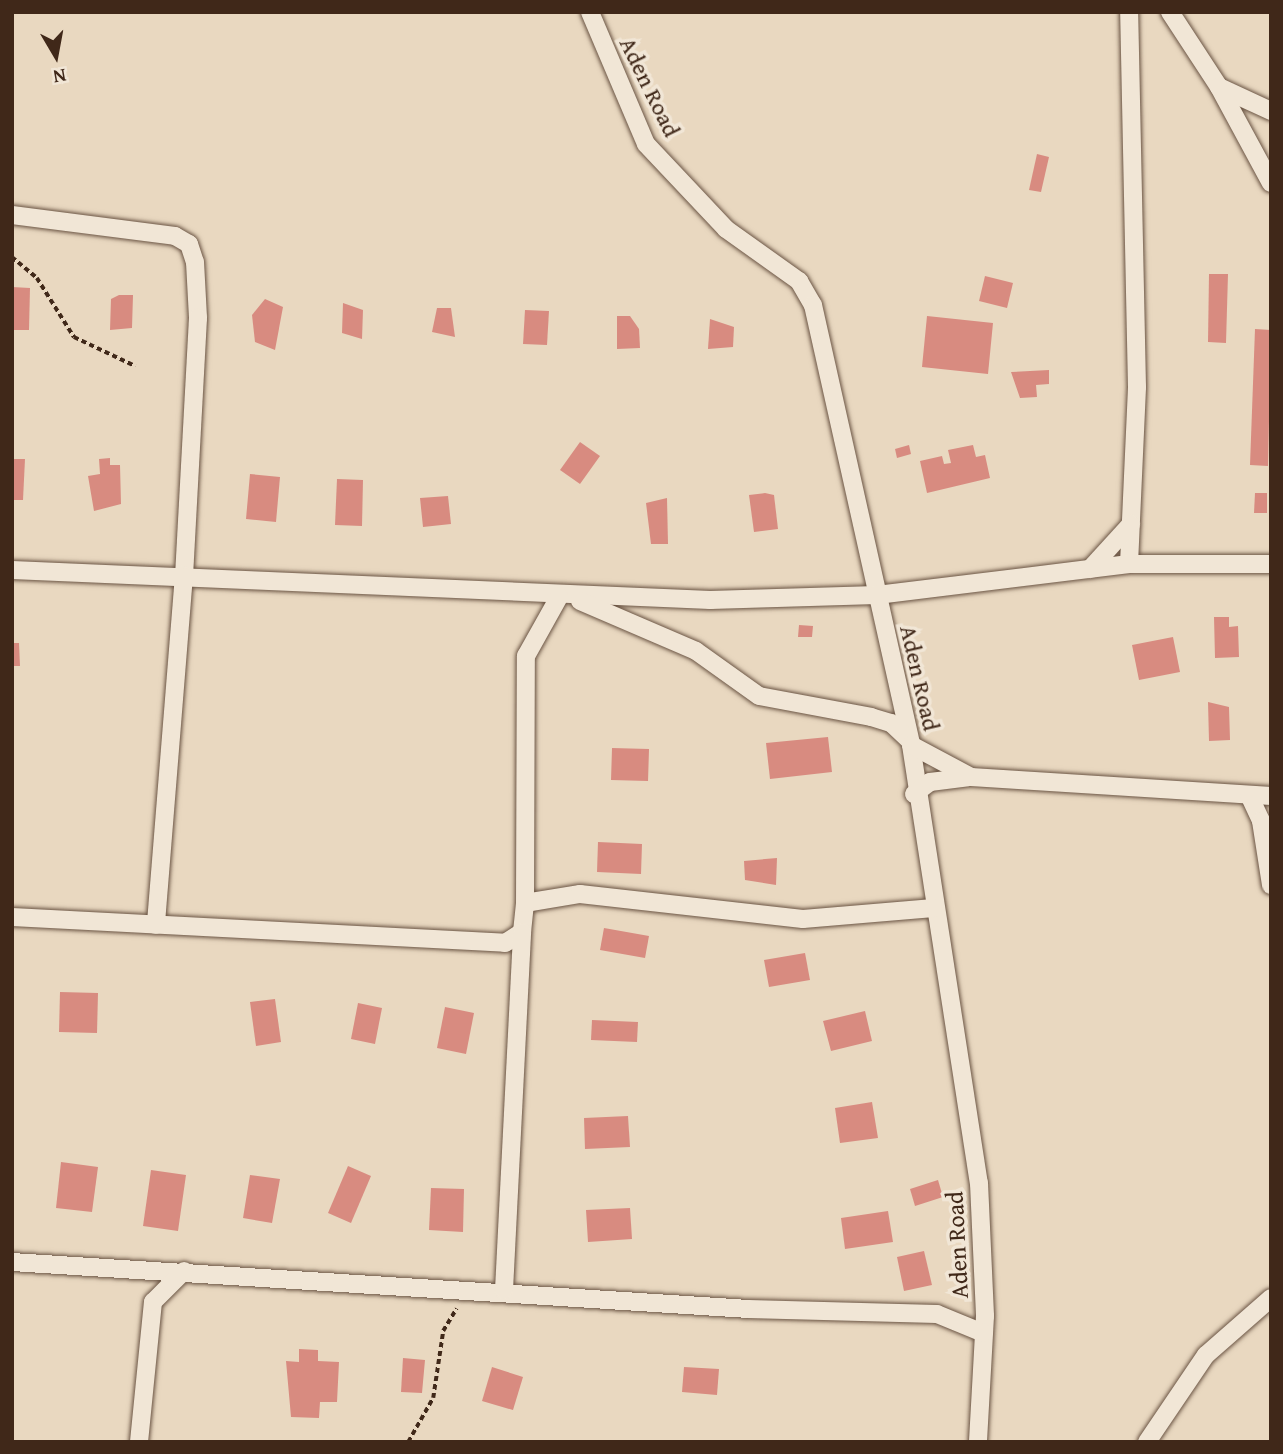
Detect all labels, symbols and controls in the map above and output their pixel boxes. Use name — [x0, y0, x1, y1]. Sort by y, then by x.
north arrow — [21, 21, 91, 91]
street label: Aden Road — [613, 32, 687, 142]
text: N — [51, 62, 68, 92]
street label: Aden Road — [894, 622, 946, 734]
street label: Aden Road — [940, 1191, 974, 1299]

